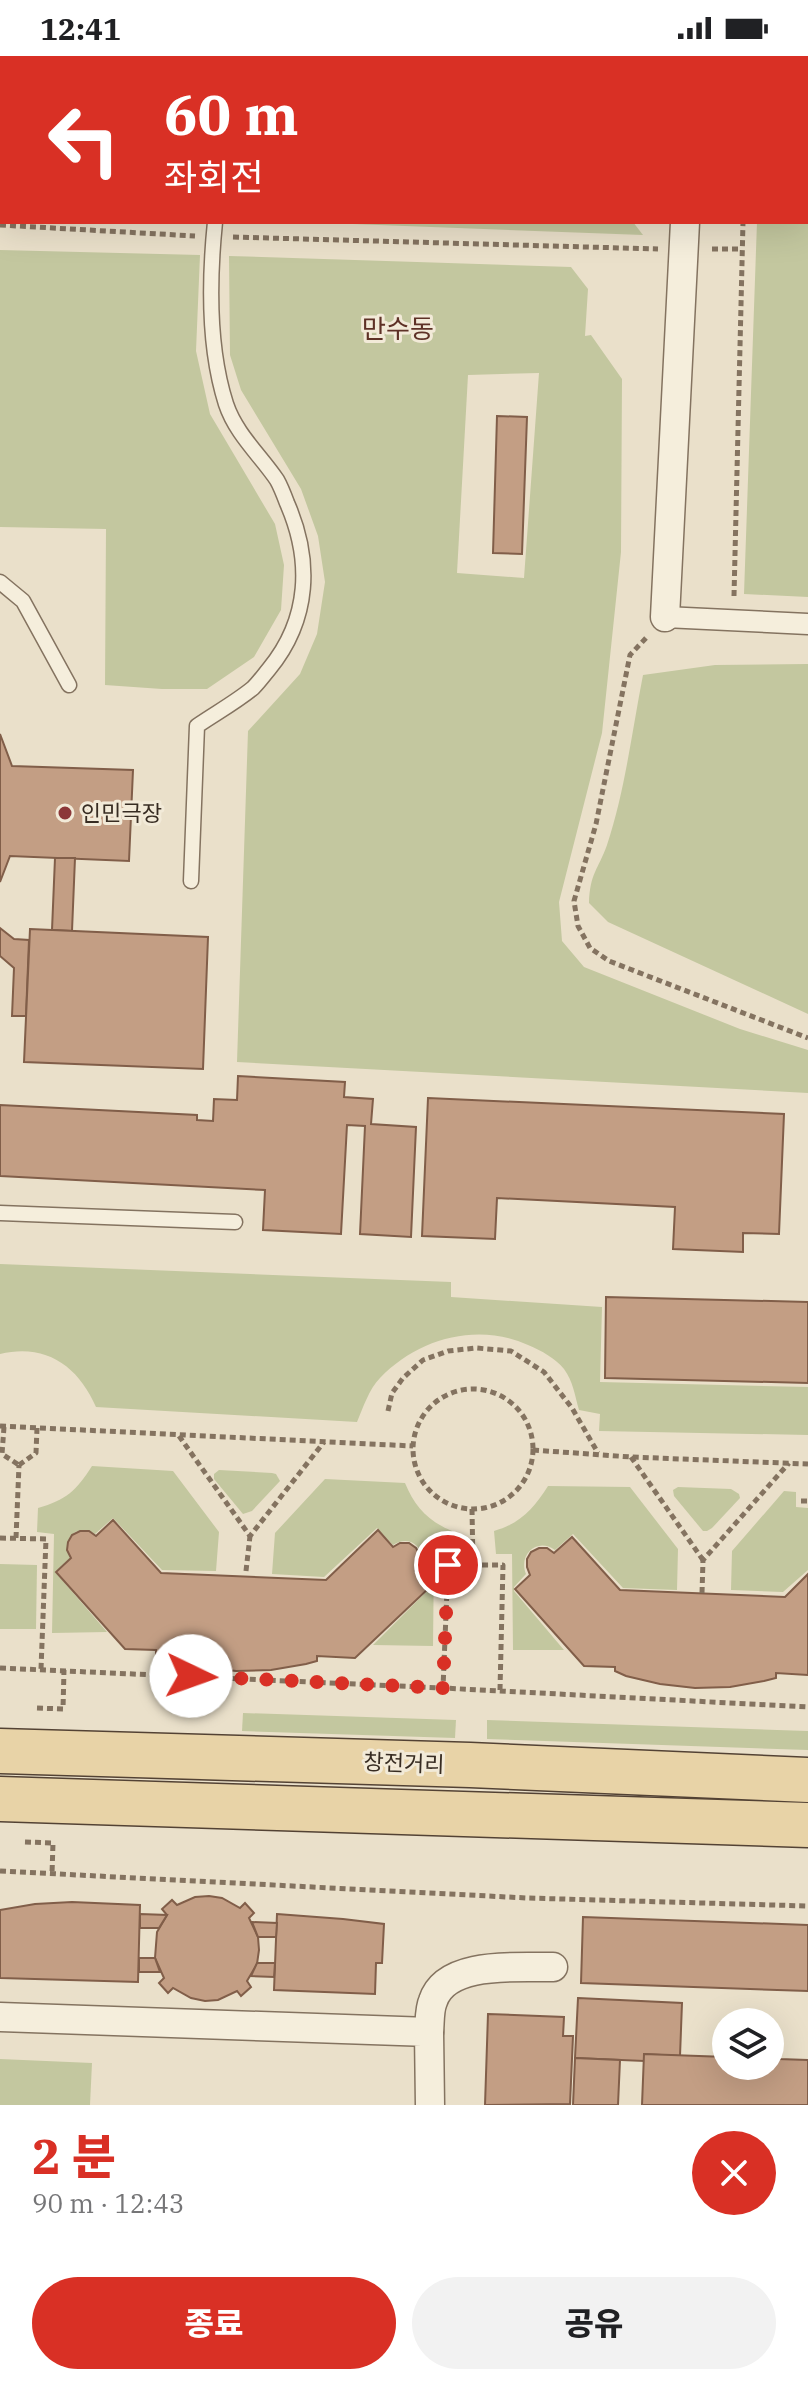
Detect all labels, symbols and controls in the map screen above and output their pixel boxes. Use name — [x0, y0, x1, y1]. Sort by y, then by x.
text: 12:41 — [40, 9, 121, 48]
text: 60 m — [164, 78, 299, 150]
icon: left — [32, 88, 136, 192]
text: 좌회전 — [164, 153, 263, 200]
district label: 만수동 — [362, 311, 434, 345]
place label: 인민극장 — [81, 798, 162, 827]
marker: 인민극장 — [56, 804, 74, 822]
pin — [414, 1531, 482, 1599]
icon: arrive — [426, 1543, 470, 1587]
position arrow — [149, 1634, 233, 1718]
street label: 창전거리 — [363, 1747, 445, 1778]
map controls — [712, 2008, 784, 2080]
button: layers — [712, 2008, 784, 2080]
text: 2 분 — [32, 2125, 116, 2187]
button: close — [692, 2131, 776, 2215]
text: 90 m · 12:43 — [32, 2186, 184, 2220]
button: 종료 — [32, 2277, 396, 2369]
button: 공유 — [412, 2277, 776, 2369]

